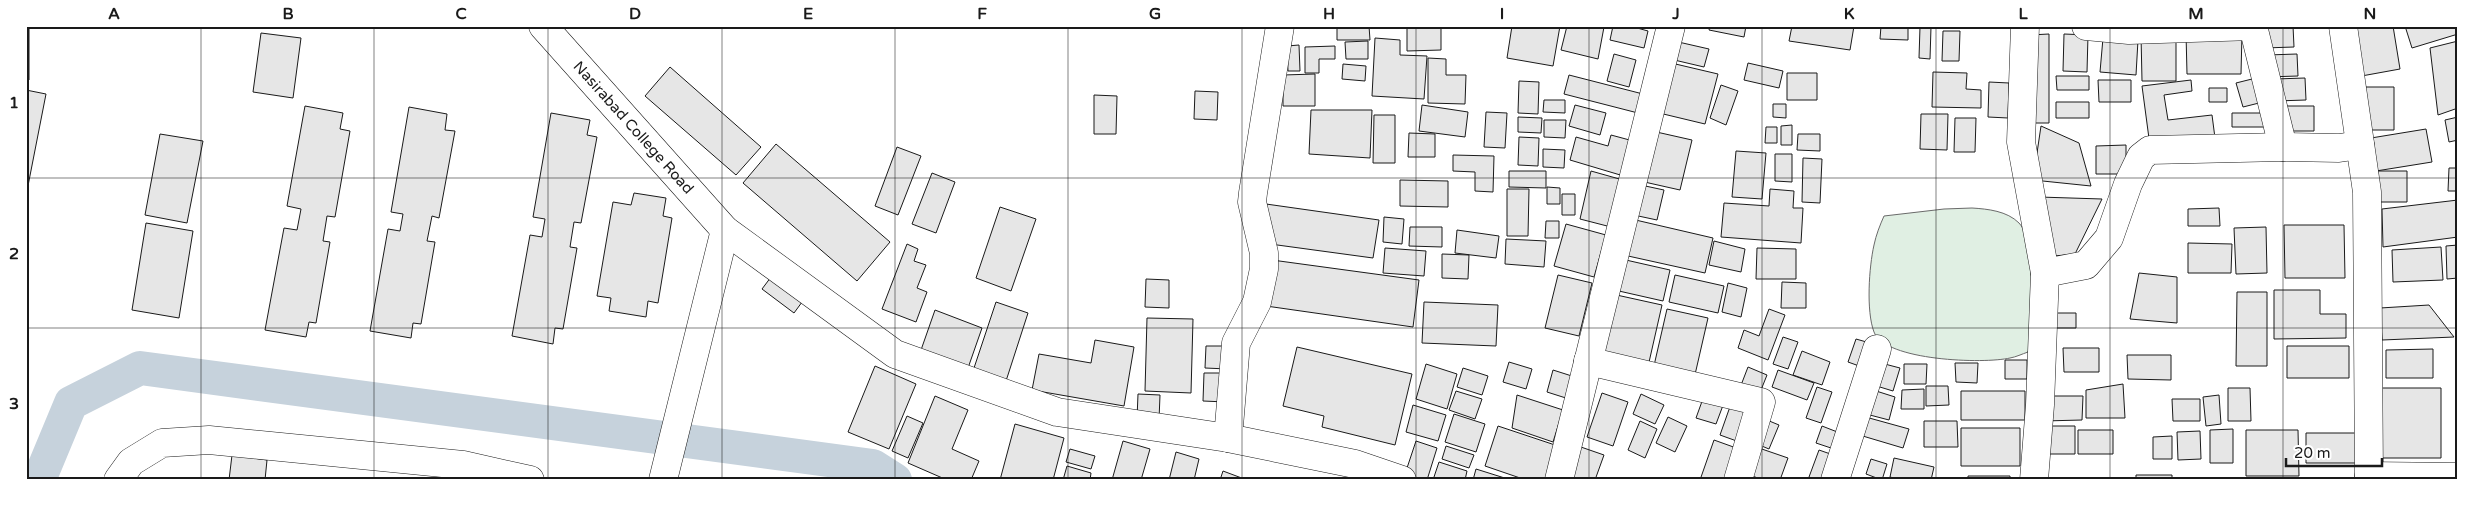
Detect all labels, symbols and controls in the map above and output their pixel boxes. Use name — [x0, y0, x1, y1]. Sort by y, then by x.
text: A — [108, 4, 120, 24]
text: B — [282, 4, 294, 24]
text: C — [455, 4, 467, 24]
text: D — [629, 4, 641, 24]
text: E — [803, 4, 813, 24]
text: F — [977, 4, 987, 24]
text: G — [1149, 4, 1161, 24]
text: H — [1323, 4, 1335, 24]
text: I — [1500, 4, 1504, 24]
text: J — [1671, 4, 1680, 24]
text: K — [1844, 4, 1855, 24]
text: L — [2018, 4, 2028, 24]
text: M — [2188, 4, 2204, 24]
text: N — [2364, 4, 2376, 24]
street label: Nasirabad College Road — [570, 57, 697, 198]
text: 1 — [9, 93, 19, 113]
text: 2 — [9, 244, 19, 264]
text: 3 — [9, 394, 19, 414]
scale bar — [2286, 436, 2383, 468]
text: 20 m — [2294, 444, 2331, 462]

